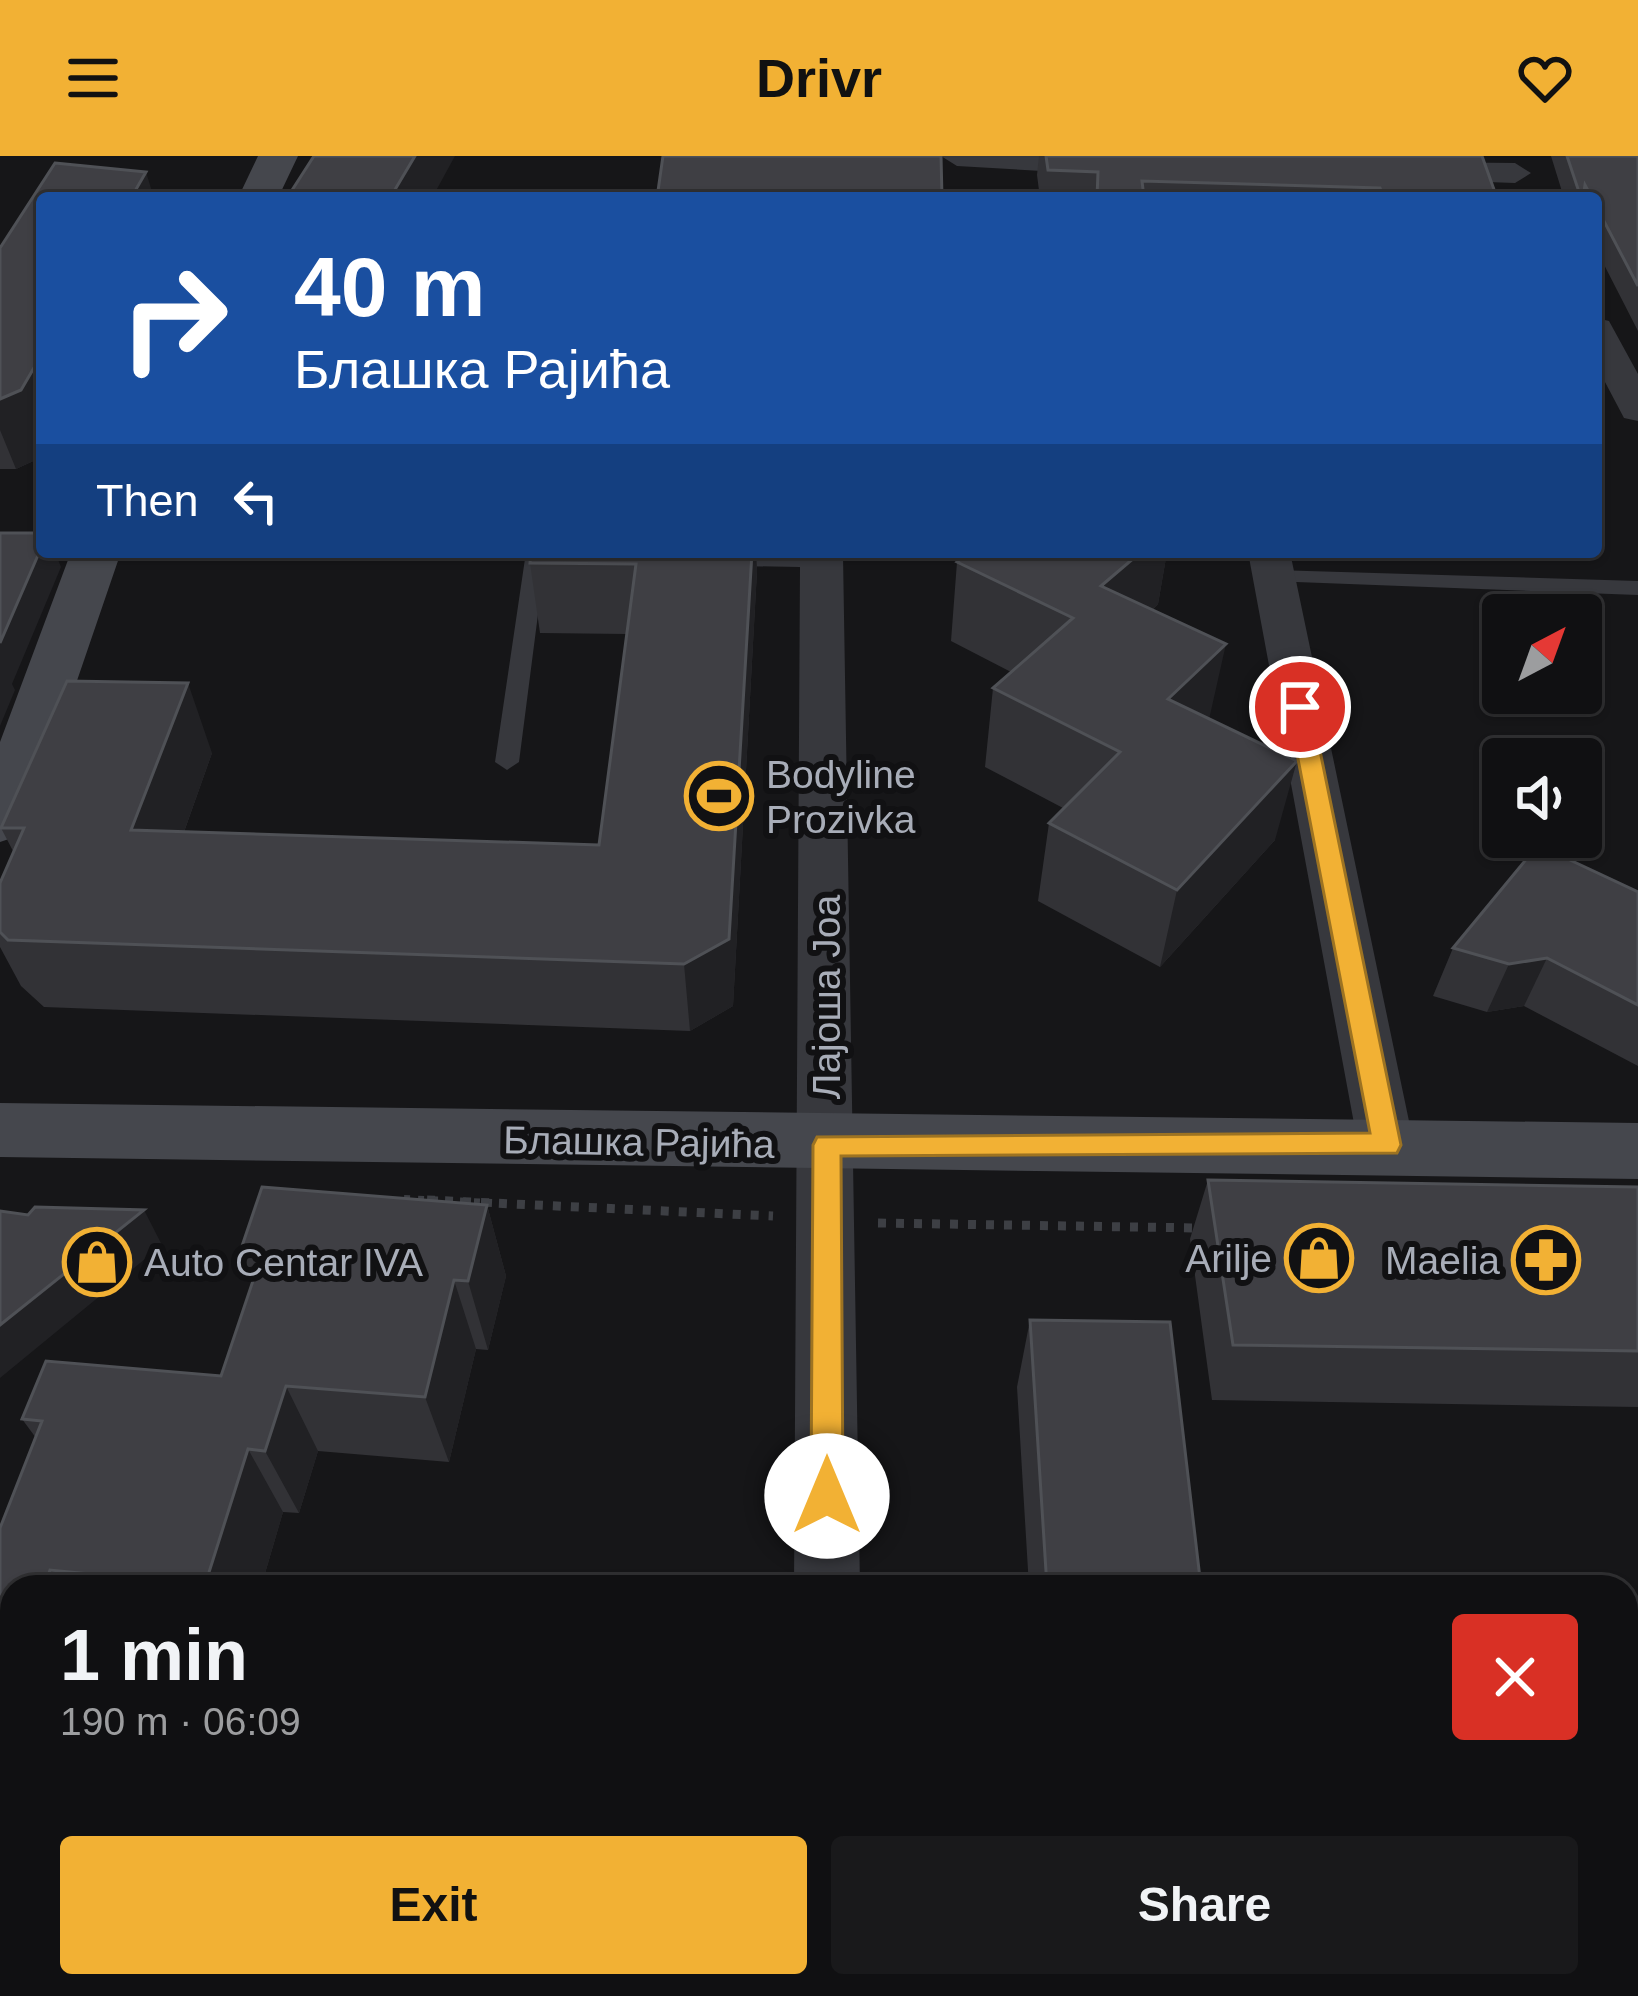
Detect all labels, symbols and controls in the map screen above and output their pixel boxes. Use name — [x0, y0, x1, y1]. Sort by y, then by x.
icon: menu — [60, 45, 126, 111]
icon: heart — [1512, 45, 1578, 111]
text: Drivr — [756, 48, 882, 108]
icon: right — [96, 240, 252, 396]
text: 40 m — [294, 240, 485, 334]
text: Блашка Рајића — [294, 339, 670, 399]
icon: left — [223, 468, 289, 534]
text: Then — [96, 475, 199, 526]
north arrow — [1482, 594, 1602, 714]
map controls — [1482, 594, 1602, 858]
pin — [1249, 656, 1351, 758]
icon: arrive — [1267, 674, 1333, 740]
button: sound — [1482, 738, 1602, 858]
place label: Bodyline Prozivka — [766, 753, 916, 841]
sports icon: Bodyline Prozivka — [684, 761, 754, 831]
street label: Лајоша Јоа — [805, 895, 848, 1099]
street label: Блашка Рајића — [503, 1118, 775, 1166]
shop icon: Arilje — [1284, 1223, 1354, 1293]
pharmacy icon: Maelia — [1511, 1225, 1581, 1295]
shop icon: Auto Centar IVA — [62, 1227, 132, 1297]
place label: Arilje — [1185, 1237, 1272, 1280]
place label: Maelia — [1385, 1239, 1500, 1282]
place label: Auto Centar IVA — [144, 1241, 423, 1284]
position arrow — [764, 1433, 890, 1559]
button: close — [1452, 1614, 1578, 1740]
text: 1 min — [60, 1615, 248, 1695]
text: 190 m · 06:09 — [60, 1700, 301, 1743]
button: Exit — [60, 1836, 807, 1974]
button: Share — [831, 1836, 1578, 1974]

